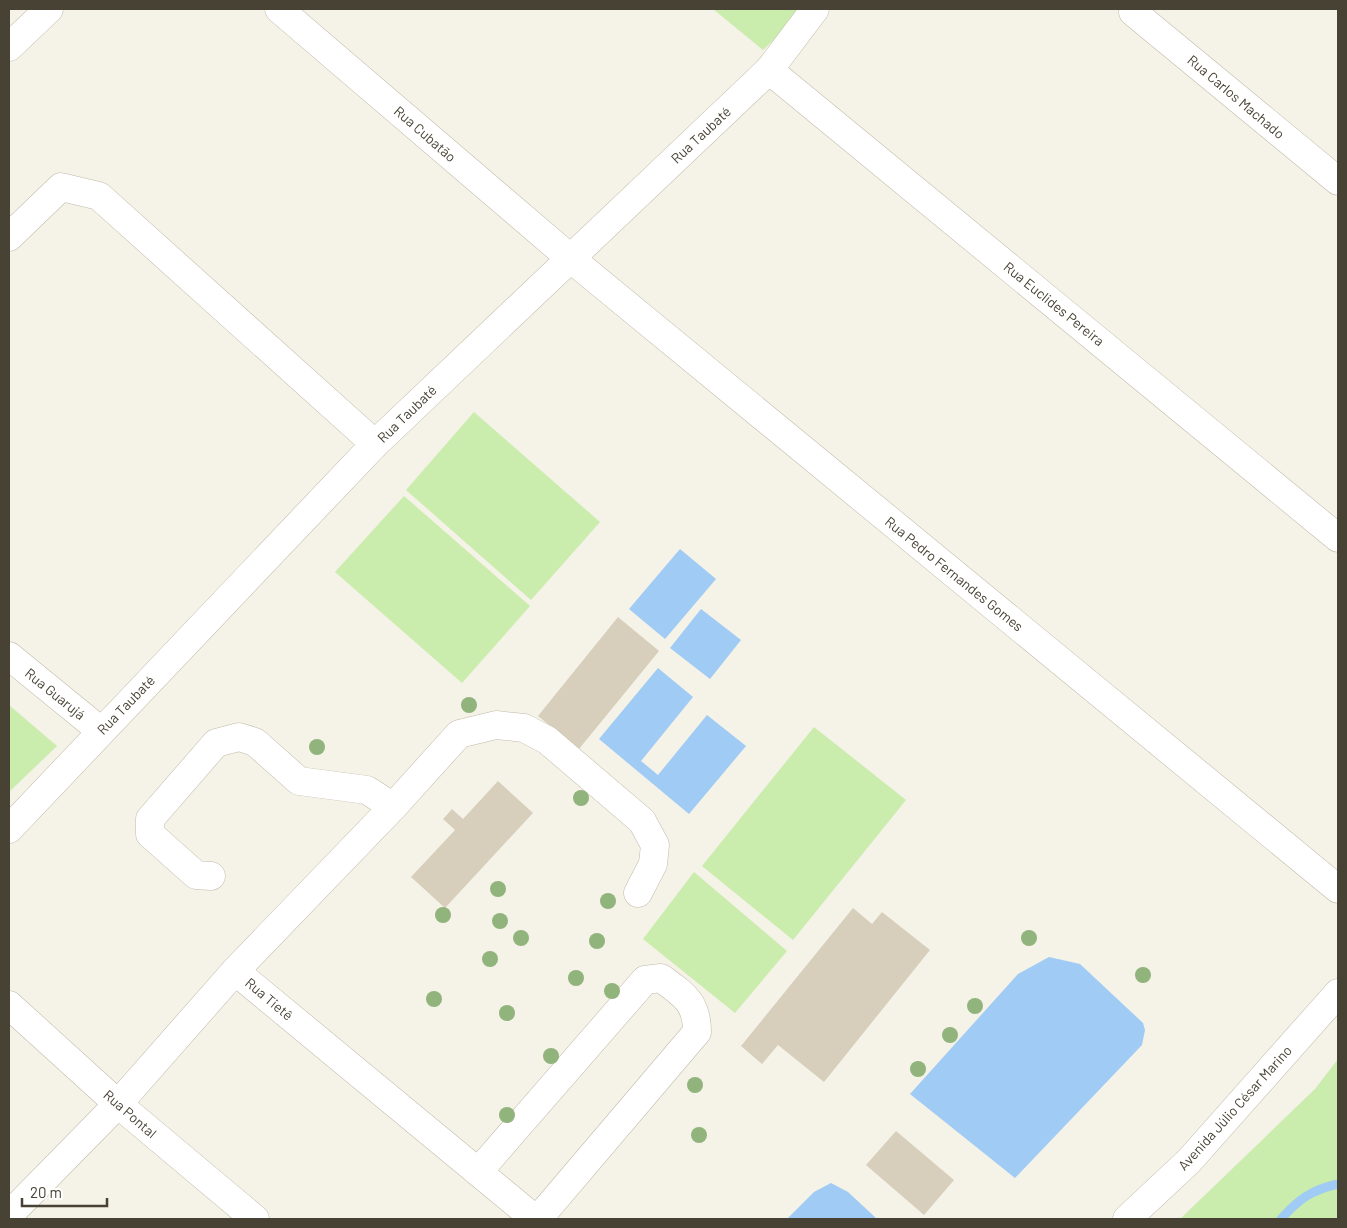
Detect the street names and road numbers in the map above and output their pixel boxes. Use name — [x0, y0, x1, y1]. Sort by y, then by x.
street label: Rua Carlos Machado — [1184, 51, 1288, 142]
street label: Rua Cubatão — [391, 102, 460, 165]
street label: Rua Taubaté — [667, 103, 734, 167]
street label: Rua Euclides Pereira — [1001, 258, 1108, 349]
street label: Rua Taubaté — [374, 381, 440, 446]
street label: Rua Pedro Fernandes Gomes — [882, 513, 1027, 635]
street label: Rua Guarujá — [22, 664, 89, 723]
street label: Rua Taubaté — [93, 672, 158, 738]
street label: Rua Tietê — [242, 974, 297, 1023]
street label: Avenida Júlio César Marino — [1174, 1042, 1295, 1174]
street label: Rua Pontal — [100, 1086, 160, 1141]

